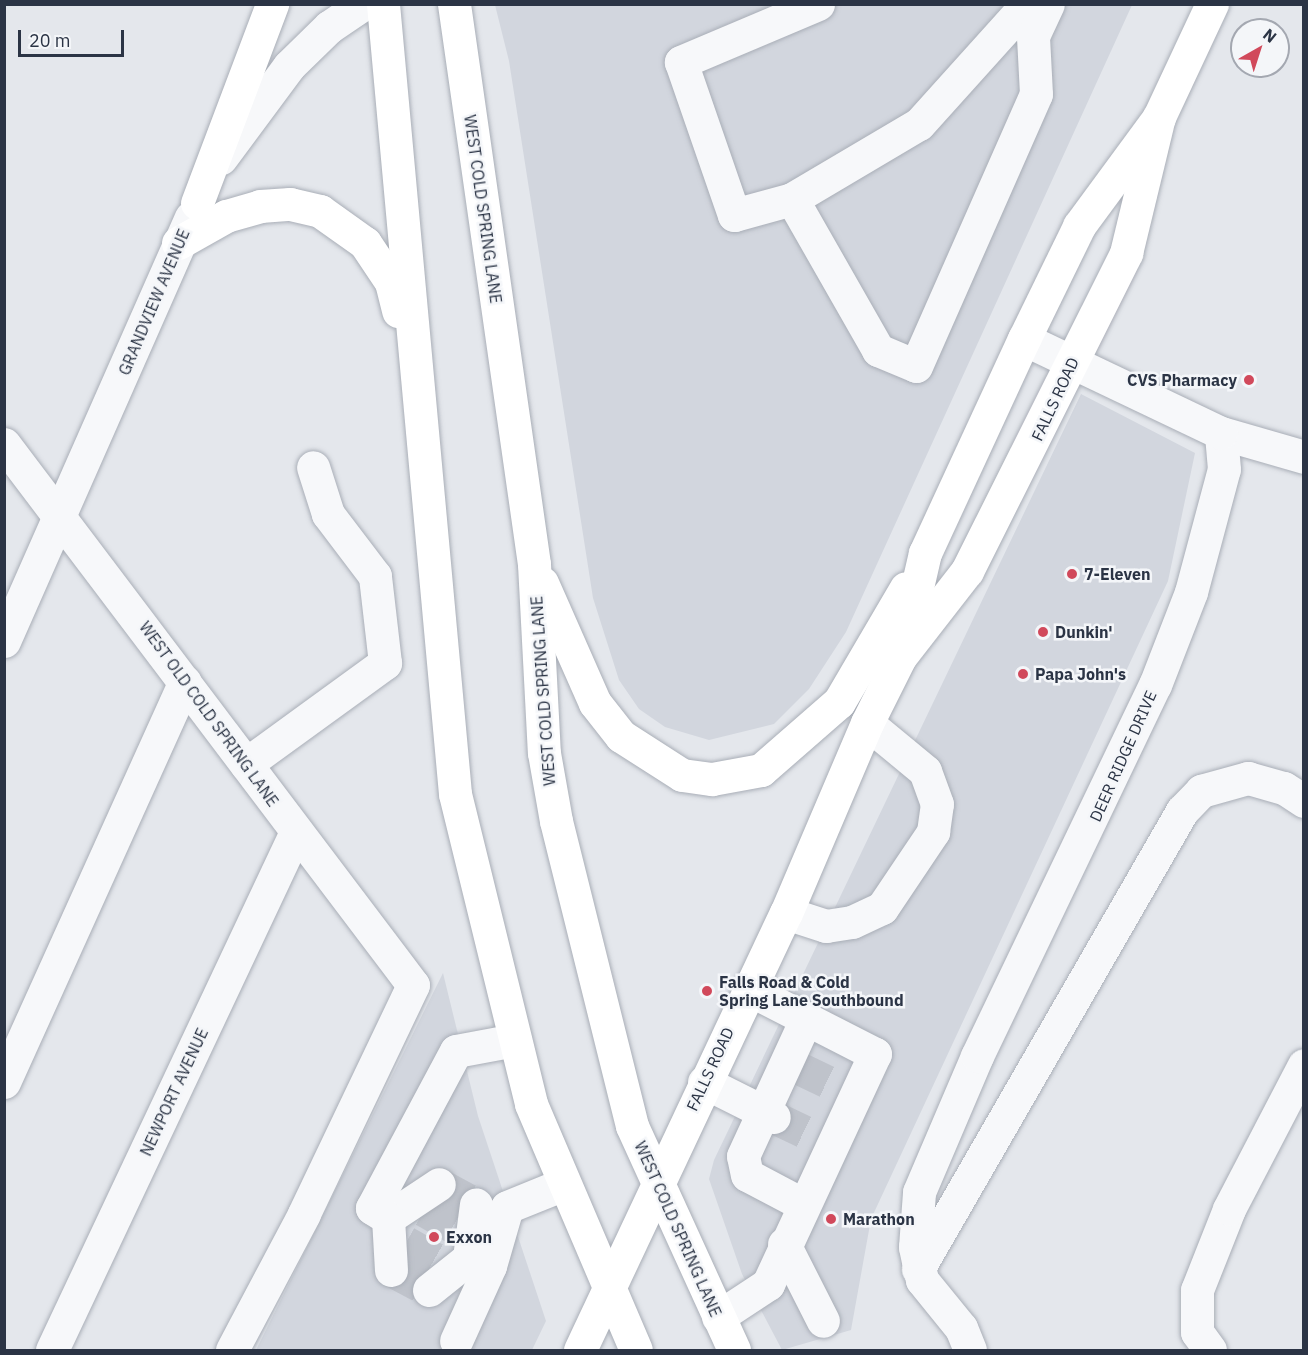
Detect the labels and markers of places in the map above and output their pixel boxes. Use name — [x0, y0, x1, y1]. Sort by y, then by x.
place label: CVS Pharmacy — [1127, 370, 1237, 390]
marker: CVS Pharmacy — [1242, 373, 1256, 387]
place label: 7-Eleven — [1084, 564, 1150, 584]
marker: 7-Eleven — [1065, 567, 1079, 581]
place label: Dunkin' — [1055, 622, 1113, 642]
marker: Dunkin' — [1036, 625, 1050, 639]
place label: Papa John's — [1035, 664, 1126, 684]
marker: Papa John's — [1016, 667, 1030, 681]
place label: Falls Road & Cold Spring Lane Southbound — [719, 972, 904, 1010]
marker: Falls Road & Cold Spring Lane Southbound — [700, 984, 714, 998]
place label: Marathon — [843, 1209, 915, 1229]
marker: Marathon — [824, 1212, 838, 1226]
place label: Exxon — [446, 1227, 492, 1247]
marker: Exxon — [427, 1230, 441, 1244]

